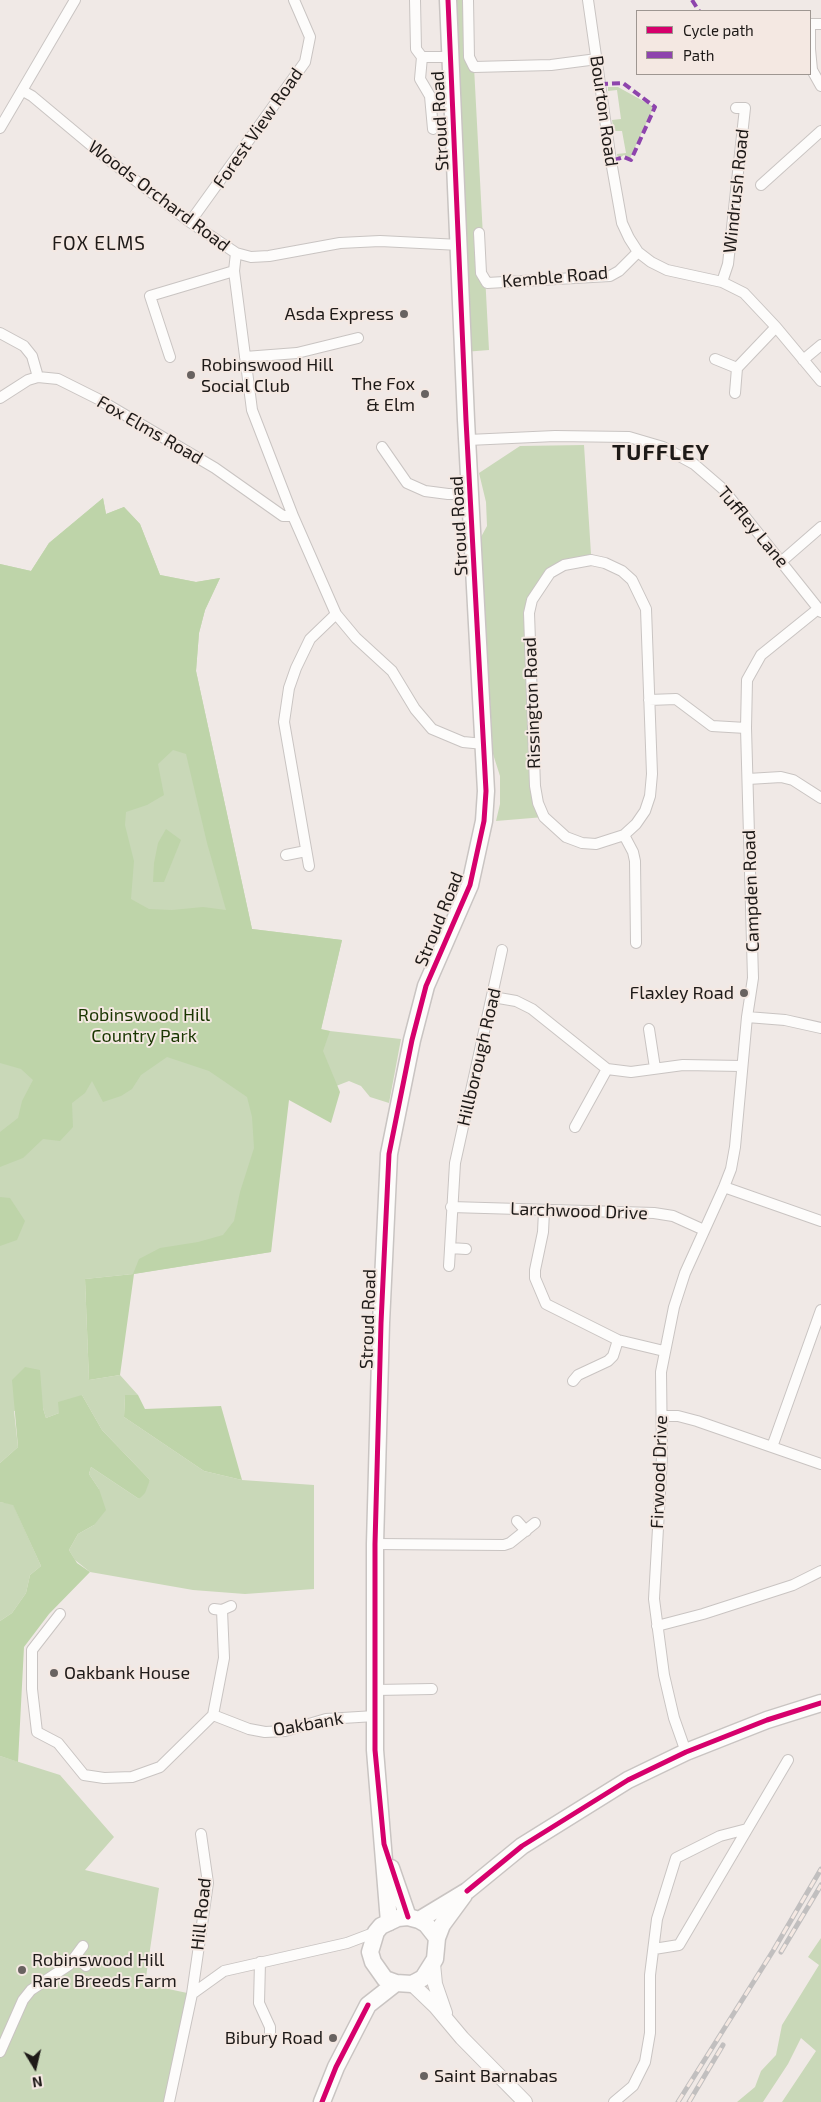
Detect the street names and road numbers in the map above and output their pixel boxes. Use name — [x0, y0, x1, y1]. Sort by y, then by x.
street label: Bourton Road — [586, 54, 622, 168]
street label: Forest View Road — [209, 64, 307, 192]
street label: Stroud Road — [427, 70, 453, 172]
street label: Windrush Road — [719, 128, 753, 254]
street label: Woods Orchard Road — [84, 136, 234, 256]
street label: Kemble Road — [501, 262, 609, 292]
street label: Fox Elms Road — [93, 391, 207, 469]
street label: Stroud Road — [446, 475, 472, 577]
street label: Tuffley Lane — [713, 482, 793, 572]
street label: Rissington Road — [519, 637, 545, 769]
street label: Campden Road — [738, 830, 764, 952]
street label: Stroud Road — [410, 869, 468, 969]
street label: Hillborough Road — [453, 986, 505, 1128]
street label: Larchwood Drive — [510, 1198, 648, 1224]
street label: Stroud Road — [355, 1269, 381, 1369]
street label: Firwood Drive — [646, 1415, 672, 1529]
street label: Oakbank — [271, 1707, 345, 1741]
street label: Hill Road — [186, 1877, 216, 1951]

